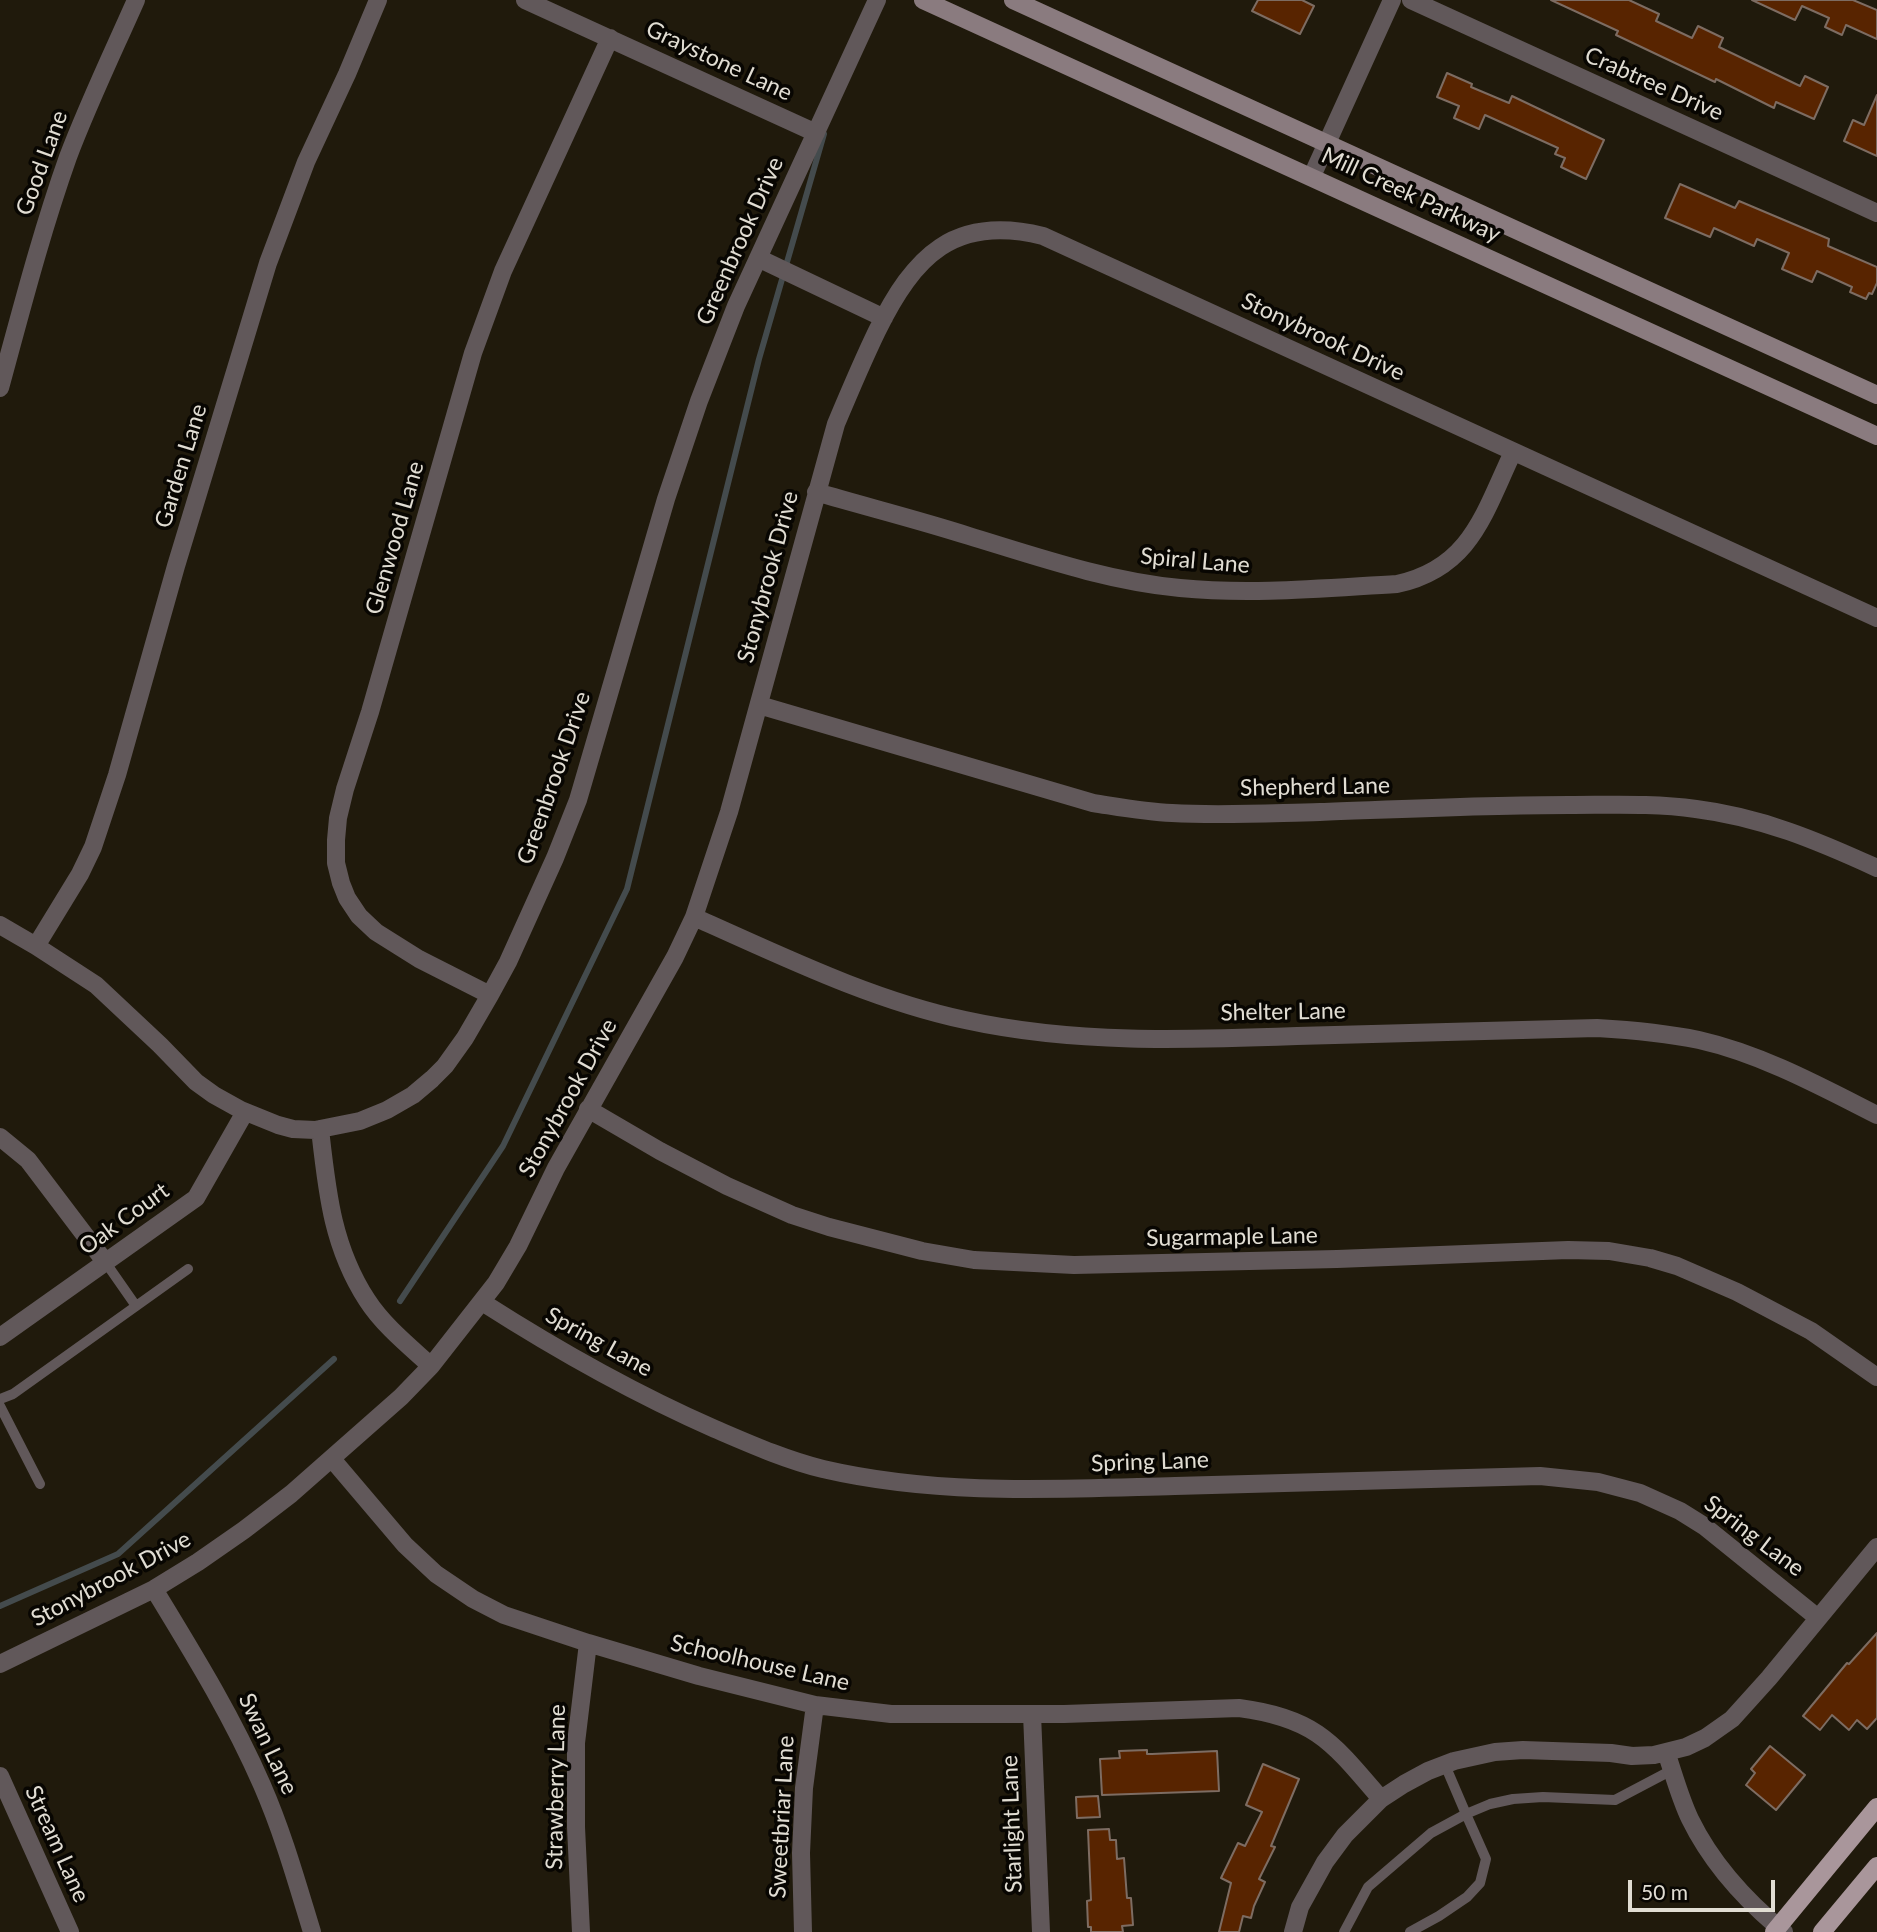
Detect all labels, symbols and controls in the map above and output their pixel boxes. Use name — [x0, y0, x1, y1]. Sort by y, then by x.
street label: Graystone Lane — [642, 15, 796, 107]
street label: Crabtree Drive — [1580, 41, 1728, 127]
street label: Good Lane — [10, 107, 74, 219]
street label: Mill Creek Parkway — [1317, 141, 1505, 249]
street label: Greenbrook Drive — [691, 153, 789, 329]
street label: Stonybrook Drive — [1237, 287, 1409, 387]
street label: Garden Lane — [149, 401, 213, 531]
street label: Glenwood Lane — [360, 458, 430, 618]
street label: Stonybrook Drive — [732, 488, 804, 666]
street label: Spiral Lane — [1139, 542, 1251, 580]
street label: Greenbrook Drive — [512, 688, 596, 868]
street label: Shepherd Lane — [1240, 772, 1390, 802]
street label: Shelter Lane — [1220, 997, 1346, 1027]
street label: Stonybrook Drive — [513, 1014, 623, 1182]
street label: Oak Court — [74, 1177, 174, 1261]
street label: Sugarmaple Lane — [1146, 1222, 1318, 1252]
street label: Spring Lane — [541, 1301, 657, 1383]
street label: Spring Lane — [1091, 1446, 1209, 1478]
street label: Spring Lane — [1699, 1489, 1809, 1583]
street label: Stonybrook Drive — [26, 1525, 196, 1633]
street label: Schoolhouse Lane — [668, 1629, 852, 1697]
street label: Swan Lane — [233, 1689, 303, 1799]
street label: Strawberry Lane — [541, 1704, 571, 1870]
street label: Sweetbriar Lane — [764, 1735, 800, 1899]
street label: Starlight Lane — [996, 1755, 1028, 1893]
street label: Stream Lane — [19, 1781, 95, 1907]
scale bar — [1632, 1866, 1779, 1910]
text: 50 m — [1641, 1879, 1688, 1904]

